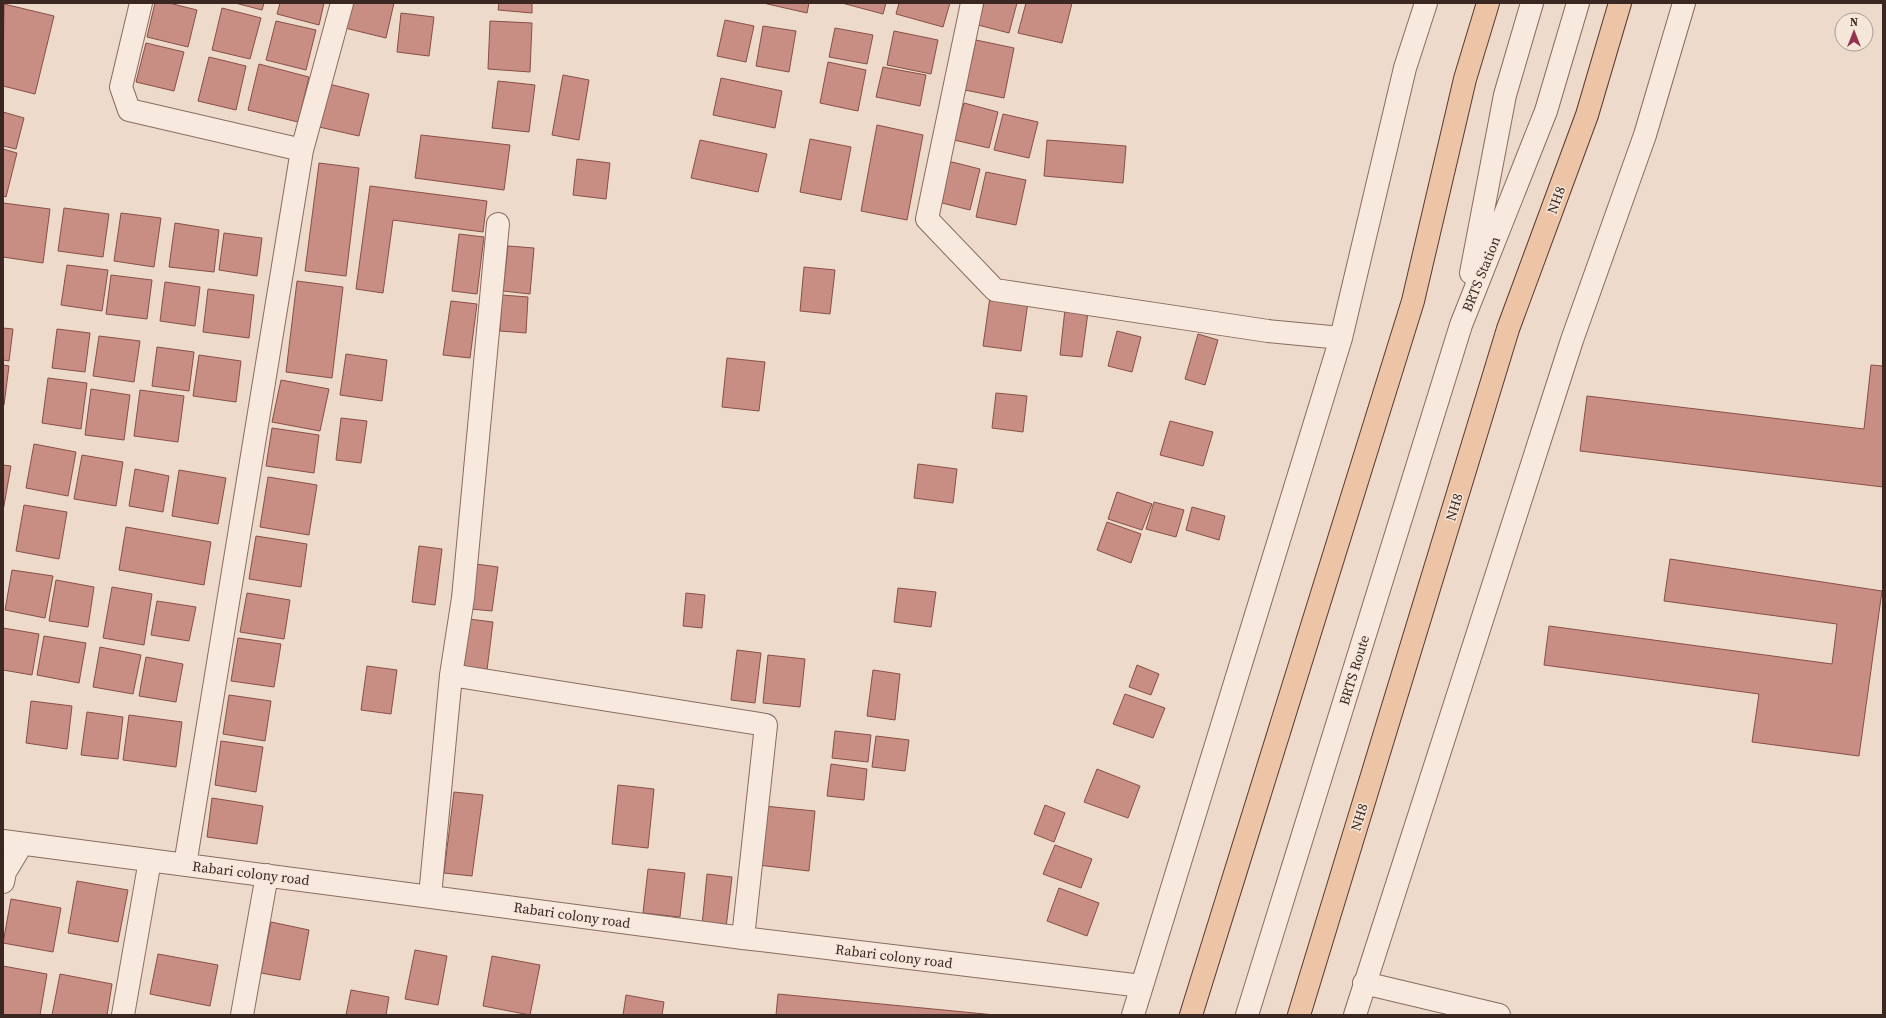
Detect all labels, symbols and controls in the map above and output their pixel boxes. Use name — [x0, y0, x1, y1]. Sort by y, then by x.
north arrow — [1834, 12, 1874, 52]
text: N — [1850, 15, 1858, 30]
street label: NH8 — [1542, 183, 1570, 217]
street label: BRTS Station — [1457, 233, 1505, 315]
street label: NH8 — [1440, 491, 1468, 523]
street label: BRTS Route — [1334, 632, 1374, 708]
street label: NH8 — [1345, 801, 1373, 833]
street label: Rabari colony road — [191, 856, 311, 890]
street label: Rabari colony road — [512, 897, 632, 933]
street label: Rabari colony road — [834, 939, 954, 973]

